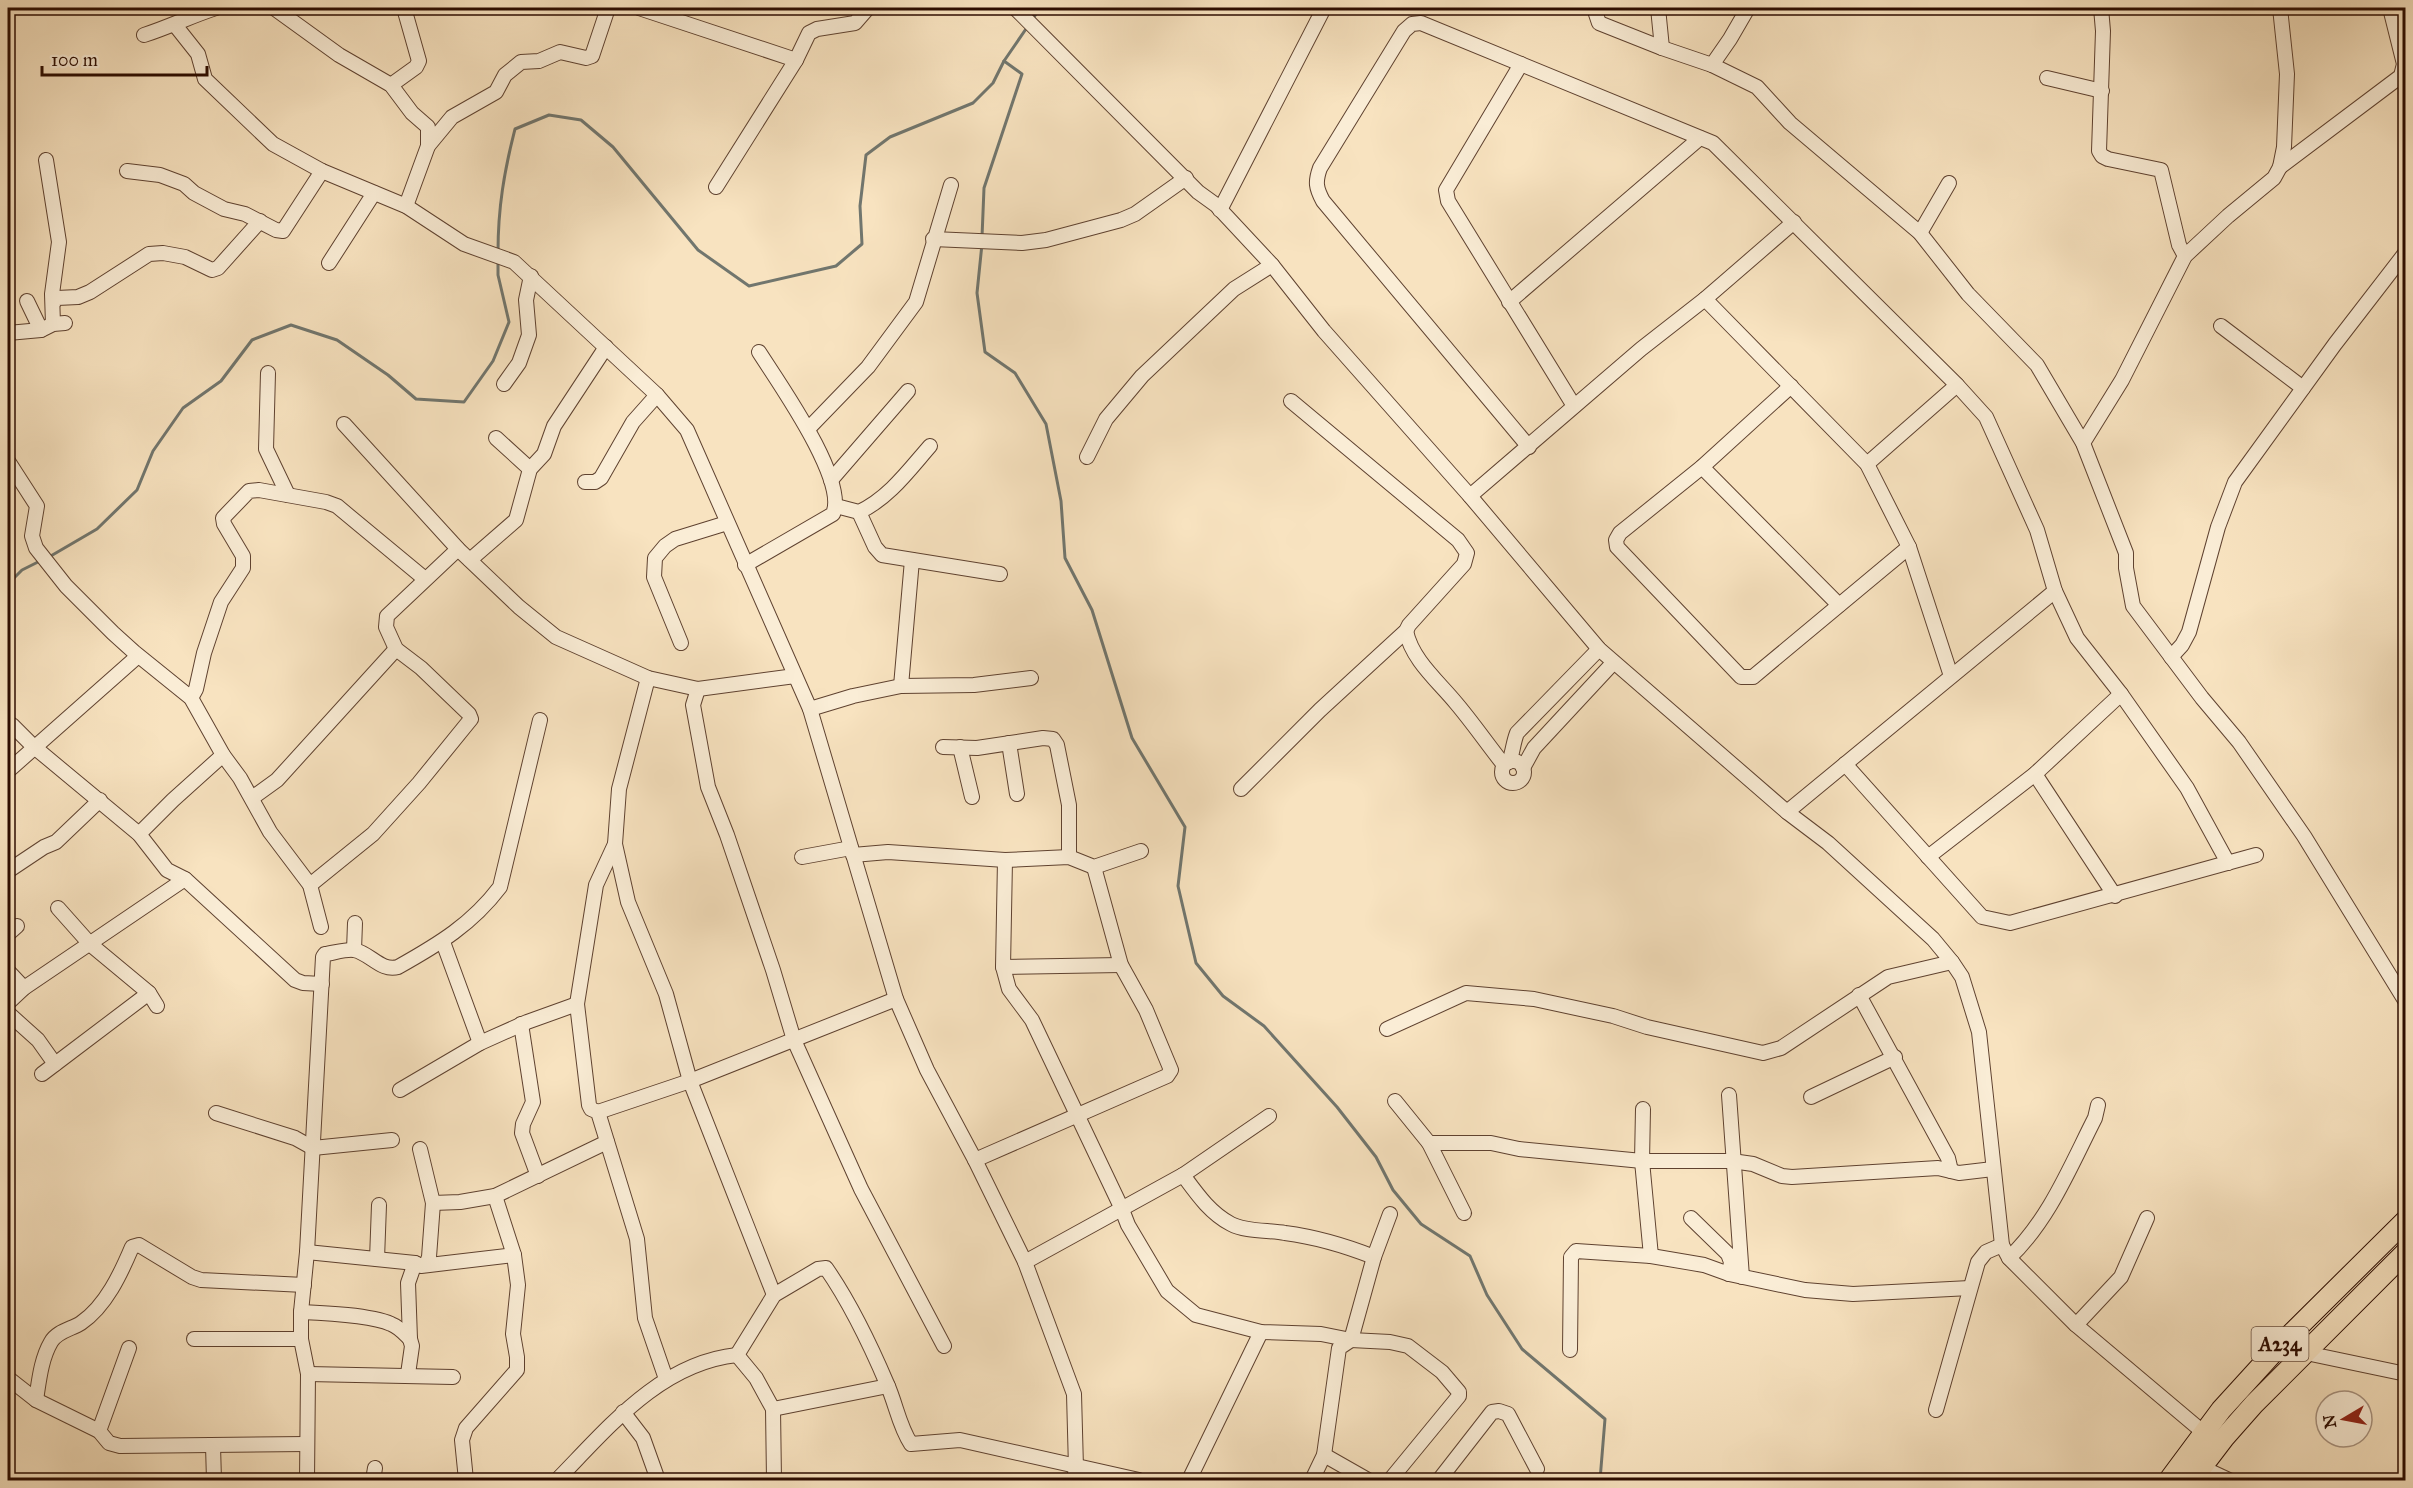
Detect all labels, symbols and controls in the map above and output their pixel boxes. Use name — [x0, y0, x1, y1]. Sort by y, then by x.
scale bar — [42, 39, 207, 77]
text: 100 m — [51, 49, 98, 71]
road number: A234 — [2252, 1327, 2308, 1361]
north arrow — [2314, 1389, 2374, 1449]
text: N — [2319, 1413, 2340, 1430]

